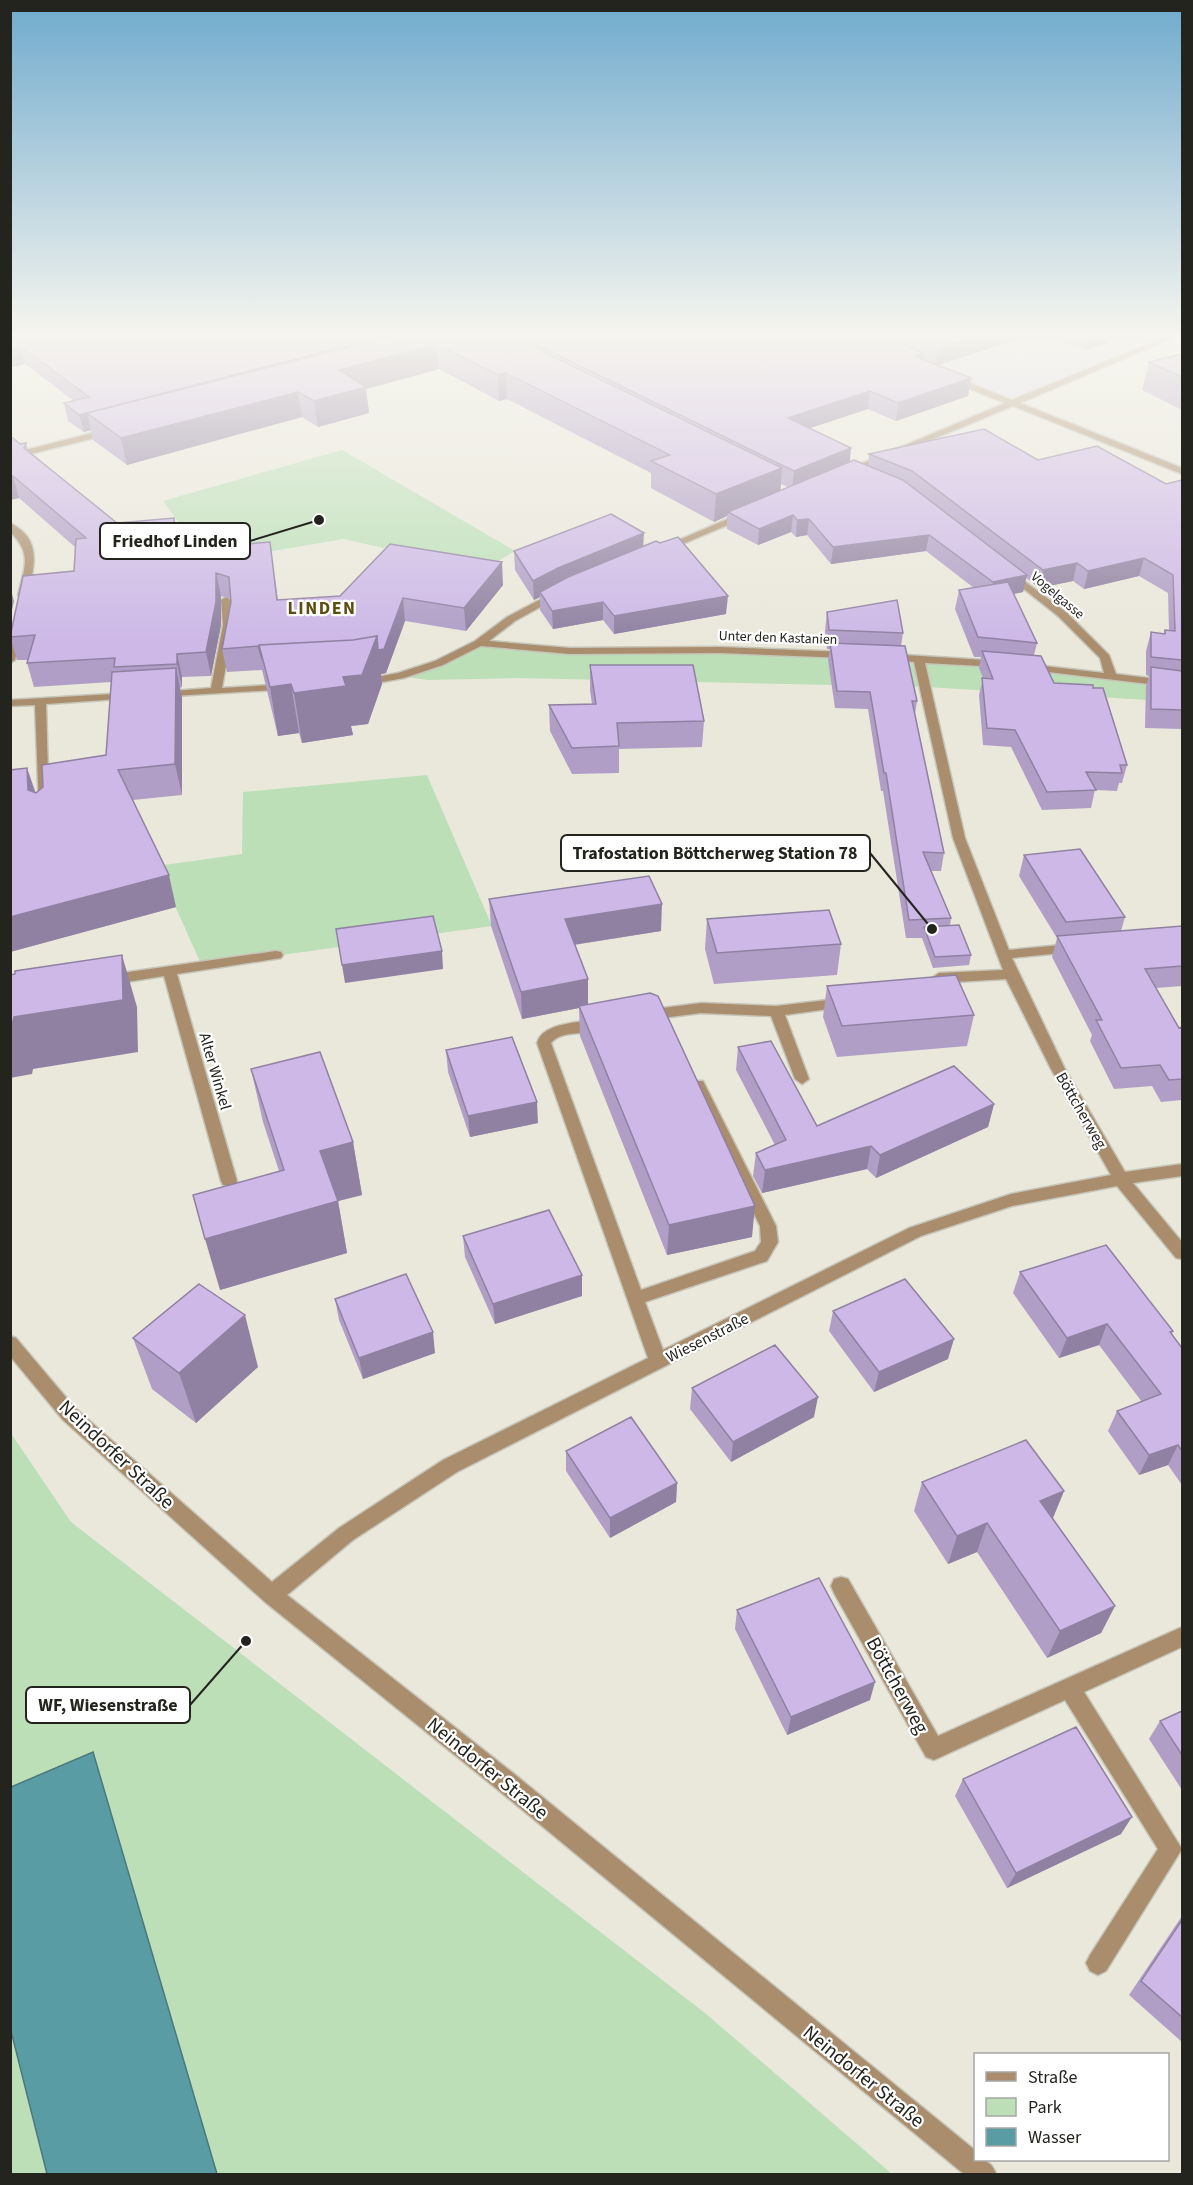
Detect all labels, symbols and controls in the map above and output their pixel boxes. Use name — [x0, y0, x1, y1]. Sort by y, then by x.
callout: Friedhof Linden — [100, 523, 250, 559]
text: Friedhof Linden — [112, 529, 238, 554]
street label: Vogelgasse — [1026, 567, 1089, 624]
district label: LINDEN — [288, 596, 356, 621]
street label: Unter den Kastanien — [718, 626, 838, 650]
callout: Trafostation Böttcherweg Station 78 — [561, 835, 870, 871]
text: Trafostation Böttcherweg Station 78 — [572, 841, 858, 866]
street label: Alter Winkel — [193, 1030, 237, 1113]
street label: Böttcherweg — [1050, 1068, 1112, 1153]
street label: Wiesenstraße — [662, 1308, 753, 1368]
street label: Neindorfer Straße — [52, 1394, 180, 1516]
street label: Böttcherweg — [859, 1632, 935, 1739]
callout: WF, Wiesenstraße — [26, 1687, 190, 1723]
text: WF, Wiesenstraße — [38, 1693, 178, 1718]
street label: Neindorfer Straße — [421, 1711, 554, 1827]
street label: Neindorfer Straße — [797, 2019, 930, 2135]
legend — [974, 2053, 1169, 2161]
text: Straße — [1028, 2065, 1078, 2090]
text: Park — [1028, 2095, 1062, 2120]
text: Wasser — [1028, 2125, 1082, 2150]

